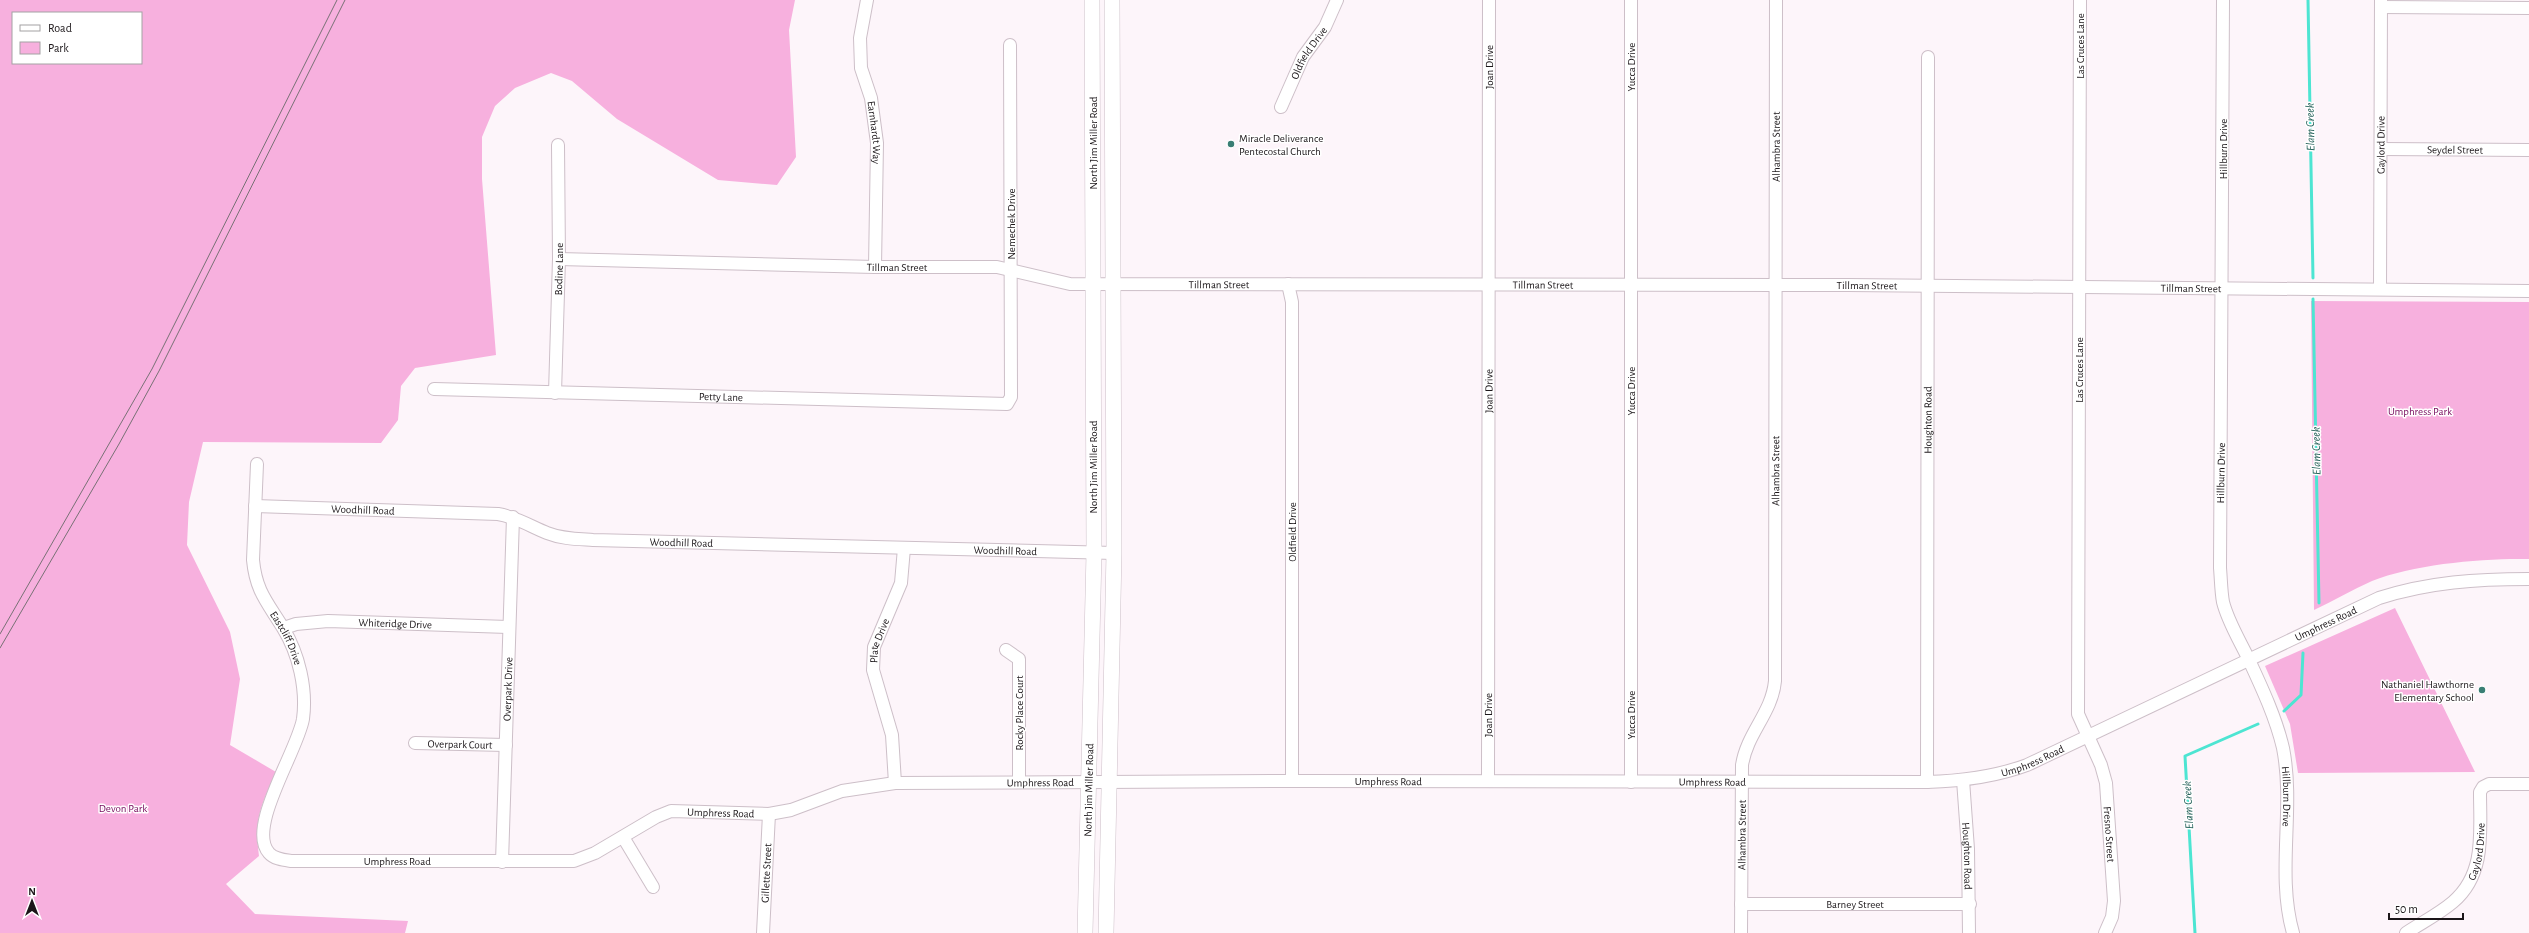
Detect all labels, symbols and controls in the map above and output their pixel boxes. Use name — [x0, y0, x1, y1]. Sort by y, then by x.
legend — [12, 12, 142, 64]
street label: Las Cruces Lane — [2075, 13, 2086, 79]
text: Road — [48, 22, 72, 34]
street label: Oldfield Drive — [1288, 25, 1329, 81]
text: Park — [48, 42, 69, 54]
street label: Yucca Drive — [1626, 43, 1637, 91]
street label: Joan Drive — [1483, 45, 1494, 89]
street label: North Jim Miller Road — [1088, 96, 1099, 189]
street label: Earnhardt Way — [866, 100, 883, 164]
water label: Elam Creek — [2304, 102, 2316, 151]
street label: Alhambra Street — [1770, 111, 1781, 182]
street label: Gaylord Drive — [2375, 116, 2386, 174]
street label: Hillburn Drive — [2218, 119, 2229, 179]
place label: Miracle Deliverance Pentecostal Church — [1239, 133, 1323, 157]
marker: Miracle Deliverance Pentecostal Church — [1226, 139, 1236, 149]
street label: Seydel Street — [2427, 144, 2483, 155]
street label: Nemechek Drive — [1006, 189, 1017, 259]
street label: Bodine Lane — [552, 243, 565, 295]
street label: Tillman Street — [866, 261, 928, 273]
street label: Tillman Street — [1189, 279, 1250, 290]
street label: Tillman Street — [1513, 279, 1574, 290]
street label: Tillman Street — [1837, 279, 1898, 291]
street label: Tillman Street — [2161, 282, 2222, 294]
street label: Las Cruces Lane — [2074, 337, 2085, 403]
street label: Yucca Drive — [1626, 367, 1637, 415]
street label: Joan Drive — [1483, 369, 1494, 413]
street label: Houghton Road — [1922, 386, 1933, 454]
street label: Petty Lane — [699, 390, 743, 403]
park label: Umphress Park — [2388, 406, 2452, 417]
street label: North Jim Miller Road — [1088, 420, 1099, 513]
water label: Elam Creek — [2310, 426, 2322, 475]
street label: Alhambra Street — [1770, 435, 1781, 506]
street label: Hillburn Drive — [2215, 443, 2227, 503]
street label: Oldfield Drive — [1287, 502, 1298, 562]
street label: Woodhill Road — [331, 503, 395, 516]
street label: Woodhill Road — [650, 536, 714, 549]
street label: Woodhill Road — [973, 544, 1037, 557]
street label: Umphress Road — [2293, 604, 2359, 643]
street label: Eastcliff Drive — [268, 609, 304, 666]
street label: Whiteridge Drive — [358, 617, 432, 630]
street label: Plate Drive — [868, 617, 891, 663]
street label: Overpark Drive — [501, 657, 514, 721]
street label: Rocky Place Court — [1014, 675, 1025, 750]
place label: Nathaniel Hawthorne Elementary School — [2381, 679, 2474, 703]
marker: Nathaniel Hawthorne Elementary School — [2477, 685, 2487, 695]
street label: Yucca Drive — [1626, 691, 1637, 739]
street label: Joan Drive — [1483, 693, 1494, 737]
street label: Overpark Court — [428, 738, 493, 750]
street label: North Jim Miller Road — [1082, 743, 1095, 837]
street label: Umphress Road — [2000, 743, 2066, 778]
street label: Hillburn Drive — [2280, 766, 2293, 827]
street label: Umphress Road — [1355, 776, 1422, 787]
street label: Umphress Road — [1679, 776, 1746, 787]
street label: Umphress Road — [1007, 777, 1074, 788]
water label: Elam Creek — [2181, 780, 2195, 829]
street label: Alhambra Street — [1736, 799, 1747, 870]
park label: Devon Park — [99, 803, 147, 814]
street label: Umphress Road — [687, 806, 755, 819]
street label: Fresno Street — [2102, 806, 2117, 863]
street label: Houghton Road — [1961, 822, 1974, 890]
street label: Gaylord Drive — [2466, 823, 2486, 882]
street label: Gillette Street — [759, 843, 773, 903]
street label: Umphress Road — [364, 856, 431, 867]
north arrow — [12, 881, 52, 921]
text: N — [28, 886, 36, 897]
scale bar — [2389, 895, 2463, 921]
street label: Barney Street — [1826, 899, 1884, 910]
text: 50 m — [2395, 903, 2418, 915]

